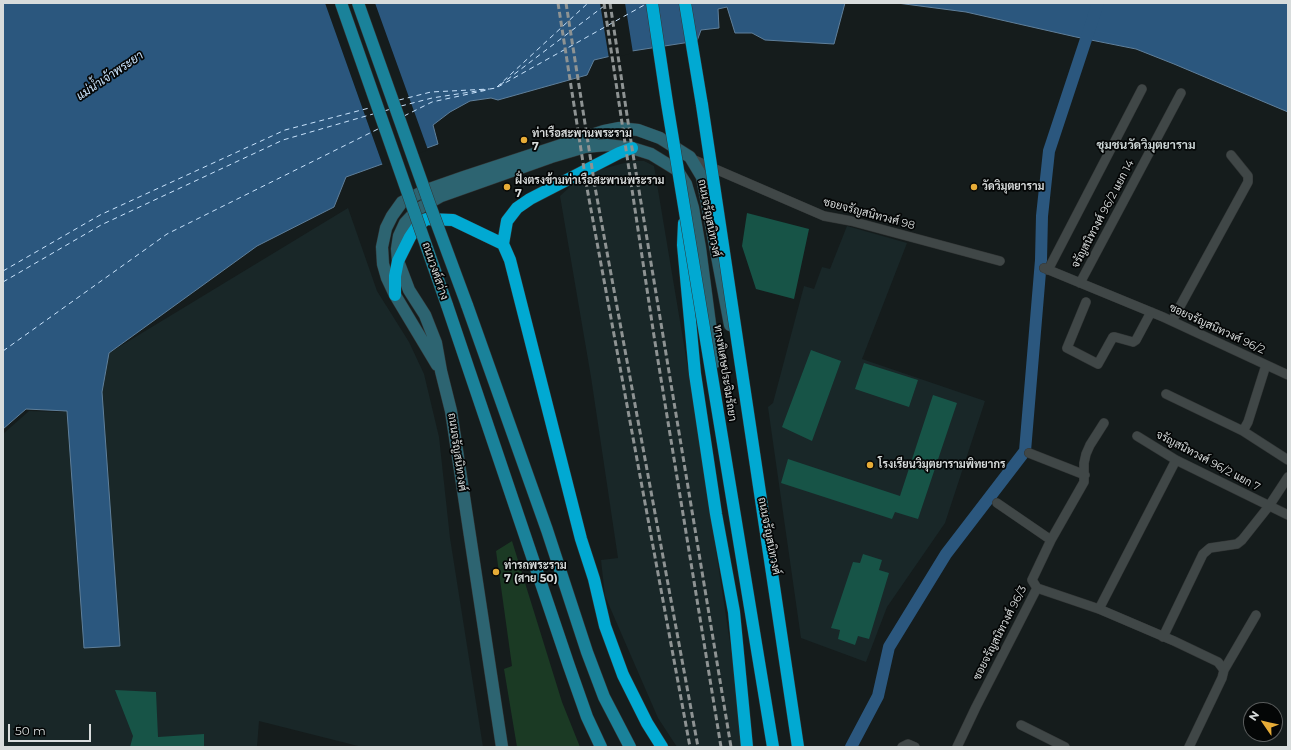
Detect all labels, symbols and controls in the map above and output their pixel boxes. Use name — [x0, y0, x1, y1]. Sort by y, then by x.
water label: แม่น้ำเจ้าพระยา — [74, 48, 146, 104]
place label: ท่าเรือสะพานพระราม 7 — [532, 127, 632, 153]
marker: ท่าเรือสะพานพระราม 7 — [519, 135, 529, 145]
district label: ชุมชนวัดวิมุตยาราม — [1096, 138, 1196, 152]
street label: จรัญสนิทวงศ์ 96/2 แยก 14 — [1069, 158, 1137, 270]
place label: ฝั่งตรงข้ามท่าเรือสะพานพระราม 7 — [515, 174, 665, 200]
street label: ถนนจรัญสนิทวงศ์ — [695, 178, 723, 258]
place label: วัดวิมุตยาราม — [982, 180, 1044, 194]
marker: ฝั่งตรงข้ามท่าเรือสะพานพระราม 7 — [502, 182, 512, 192]
marker: วัดวิมุตยาราม — [969, 182, 979, 192]
street label: ซอยจรัญสนิทวงศ์ 98 — [822, 195, 916, 233]
street label: ถนนวงศ์สว่าง — [419, 240, 451, 302]
street label: ซอยจรัญสนิทวงศ์ 96/2 — [1167, 301, 1267, 357]
street label: ทางพิเศษประจิมรัถยา — [711, 324, 739, 422]
street label: ถนนจรัญสนิทวงศ์ — [445, 412, 469, 492]
street label: จรัญสนิทวงศ์ 96/2 แยก 7 — [1154, 428, 1262, 494]
place label: โรงเรียนวิมุตยารามพิทยากร — [878, 458, 1005, 472]
marker: โรงเรียนวิมุตยารามพิทยากร — [865, 460, 875, 470]
street label: ถนนจรัญสนิทวงศ์ — [755, 496, 783, 576]
place label: ท่ารถพระราม 7 (สาย 50) — [504, 559, 567, 585]
marker: ท่ารถพระราม 7 (สาย 50) — [491, 567, 501, 577]
street label: ซอยจรัญสนิทวงศ์ 96/3 — [970, 584, 1030, 682]
north arrow — [1243, 702, 1283, 742]
text: N — [1246, 708, 1262, 723]
scale bar — [10, 716, 93, 742]
text: 50 m — [15, 723, 46, 738]

